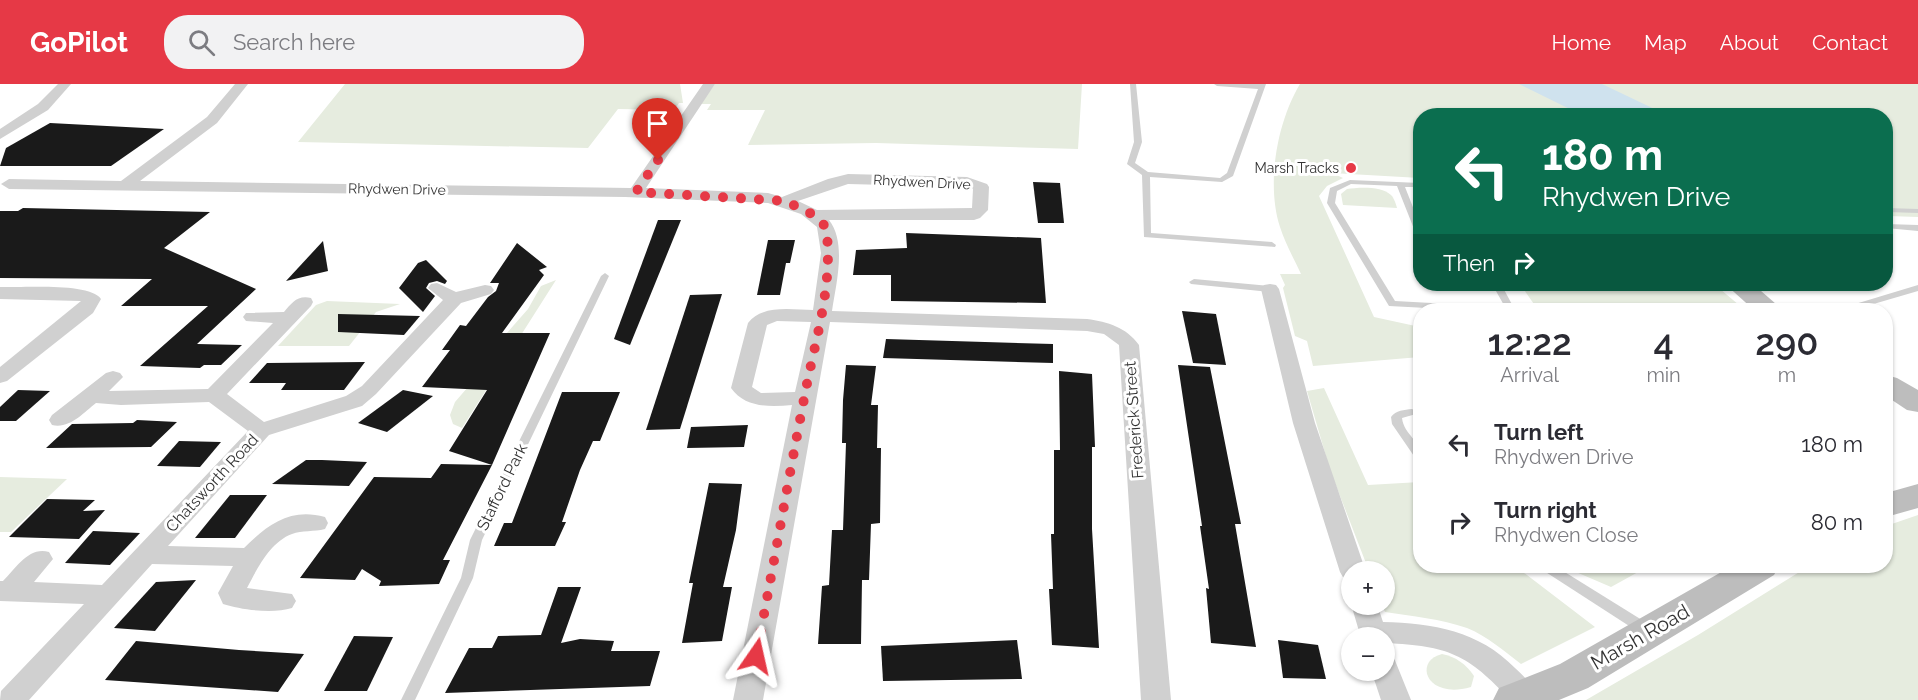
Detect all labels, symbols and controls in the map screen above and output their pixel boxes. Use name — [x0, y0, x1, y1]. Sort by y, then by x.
search box — [164, 15, 584, 69]
text: GoPilot — [30, 26, 128, 59]
icon: search — [185, 26, 218, 59]
text: Search here — [233, 29, 355, 55]
text: Home — [1552, 30, 1611, 55]
text: Map — [1644, 30, 1687, 55]
text: About — [1720, 30, 1779, 55]
text: Contact — [1812, 30, 1888, 55]
pin — [632, 98, 683, 160]
icon: arrive — [641, 107, 674, 140]
text: 180 m — [1542, 131, 1663, 180]
icon: left — [1443, 132, 1521, 210]
place label: Marsh Tracks — [1254, 160, 1339, 176]
marker: Marsh Tracks — [1344, 161, 1358, 175]
street label: Rhydwen Drive — [873, 171, 971, 193]
street label: Rhydwen Drive — [348, 180, 446, 198]
text: Rhydwen Drive — [1542, 181, 1730, 212]
icon: right — [1507, 246, 1540, 279]
text: Then — [1443, 250, 1495, 276]
text: 12:22 — [1488, 321, 1572, 363]
text: 4 — [1653, 321, 1674, 363]
text: 290 — [1755, 321, 1818, 363]
street label: Frederick Street — [1120, 360, 1148, 479]
text: Arrival — [1500, 363, 1559, 387]
text: min — [1646, 363, 1681, 387]
text: m — [1778, 363, 1796, 387]
text: Turn left — [1494, 419, 1584, 445]
icon: left — [1443, 428, 1476, 461]
street label: Chatsworth Road — [162, 430, 262, 536]
text: 180 m — [1801, 431, 1863, 457]
street label: Stafford Park — [473, 440, 531, 534]
text: Rhydwen Drive — [1494, 445, 1633, 469]
text: Turn right — [1494, 497, 1597, 523]
icon: right — [1443, 506, 1476, 539]
text: 80 m — [1811, 509, 1863, 535]
text: Rhydwen Close — [1494, 523, 1638, 547]
map controls — [1341, 561, 1395, 681]
button: + — [1341, 561, 1395, 615]
street label: Marsh Road — [1586, 599, 1694, 675]
position arrow — [724, 624, 788, 688]
button: − — [1341, 627, 1395, 681]

